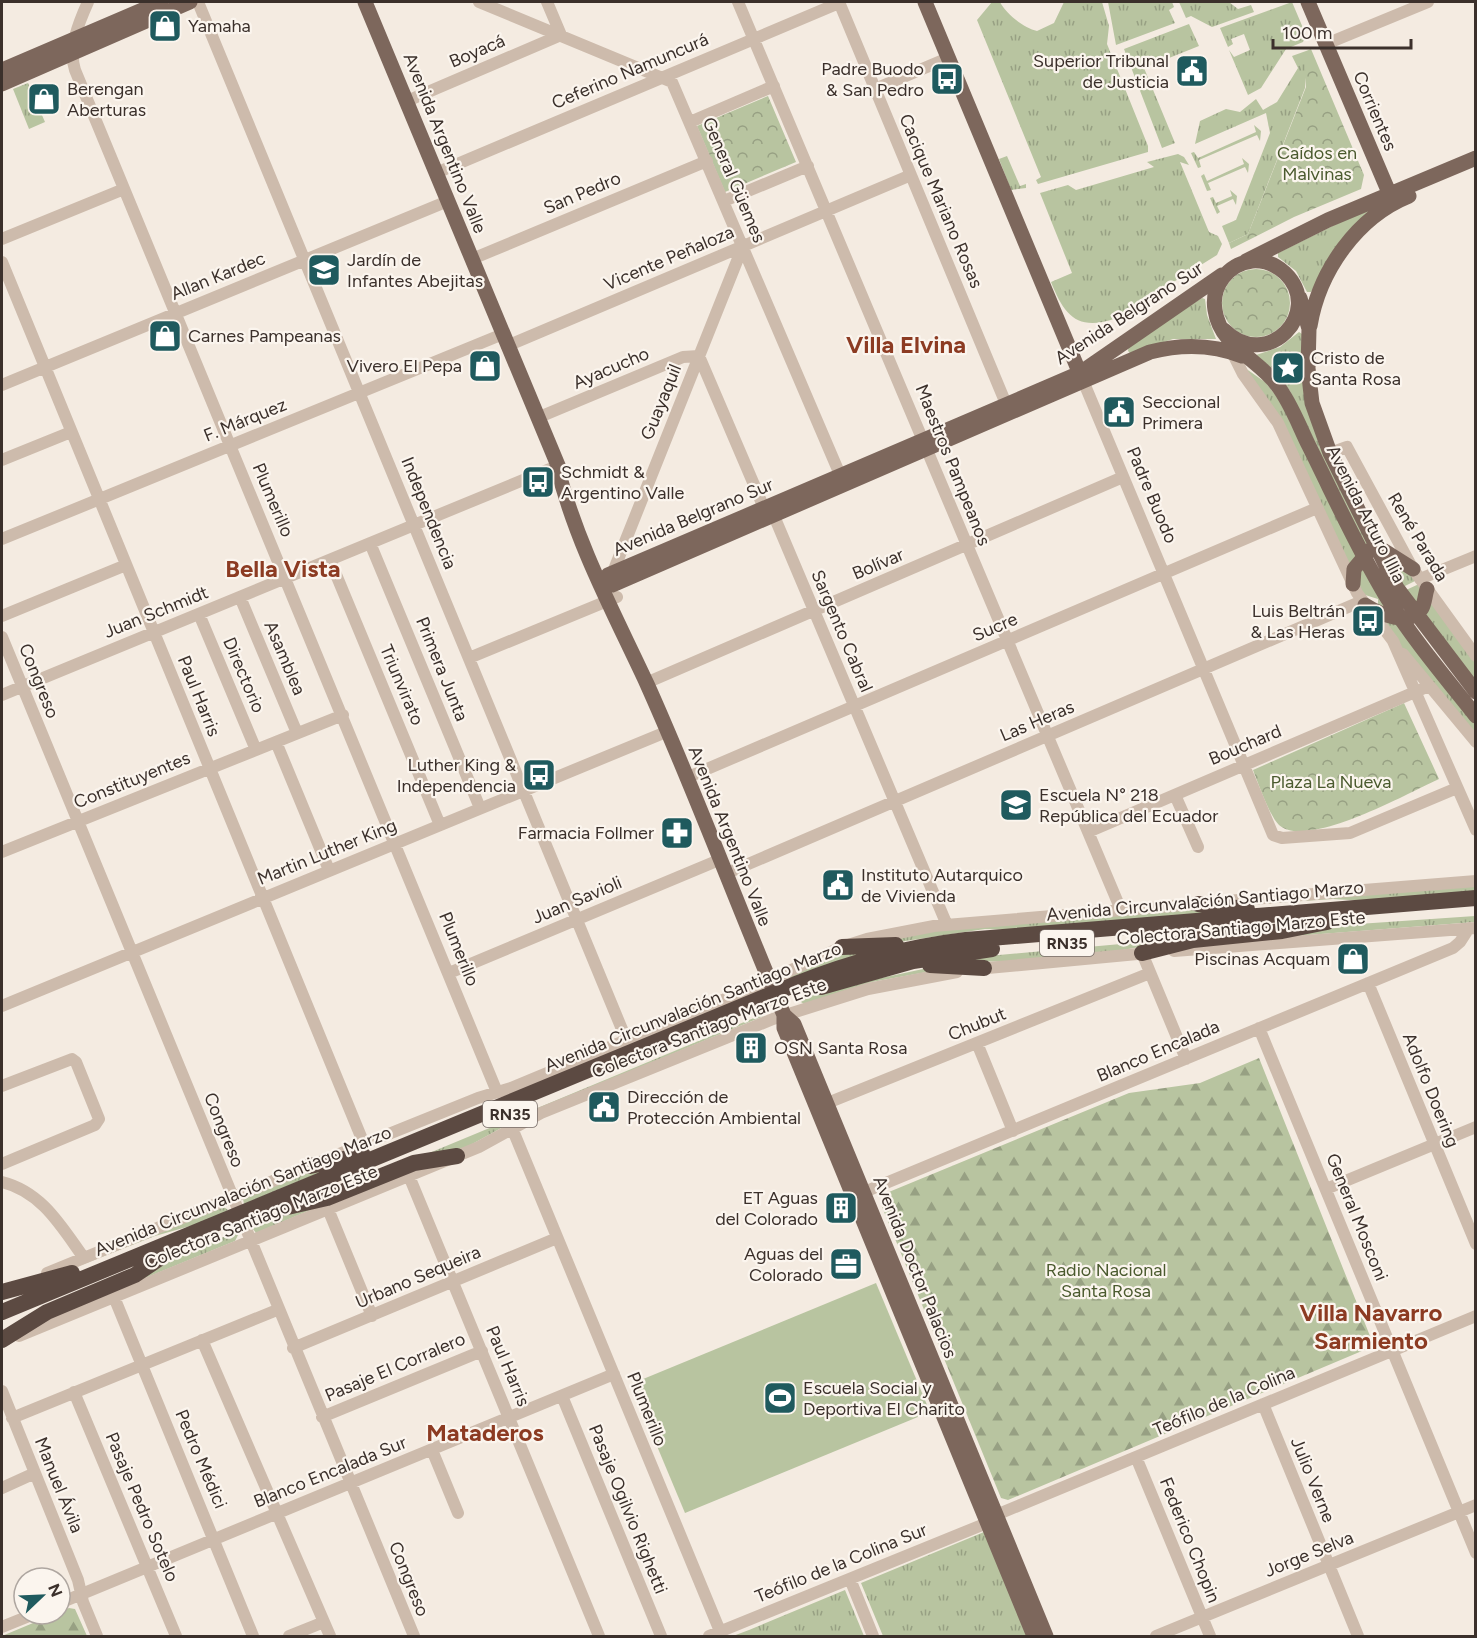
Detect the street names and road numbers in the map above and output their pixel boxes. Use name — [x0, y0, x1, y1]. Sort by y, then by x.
street label: Ceferino Namuncurá — [548, 28, 712, 114]
street label: Boyacá — [446, 29, 508, 73]
street label: Avenida Argentino Valle — [399, 50, 491, 237]
street label: Corrientes — [1348, 68, 1402, 154]
street label: Cacique Mariano Rosas — [894, 111, 988, 291]
street label: General Güemes — [698, 114, 770, 246]
street label: San Pedro — [540, 167, 624, 219]
street label: Vicente Peñaloza — [601, 221, 737, 295]
street label: Allan Kardec — [168, 247, 269, 305]
street label: Avenida Belgrano Sur — [1051, 257, 1207, 369]
street label: Ayacucho — [570, 342, 652, 394]
street label: Guayaquil — [636, 361, 686, 443]
street label: Maestros Pampeanos — [911, 381, 995, 549]
street label: F. Márquez — [200, 393, 290, 447]
street label: Avenida Arturo Illia — [1322, 441, 1410, 587]
street label: Padre Buodo — [1122, 443, 1182, 547]
street label: Independencia — [396, 454, 462, 572]
street label: Plumerillo — [248, 460, 298, 540]
street label: Avenida Belgrano Sur — [610, 473, 776, 561]
street label: René Parada — [1383, 489, 1453, 585]
street label: Bolívar — [849, 543, 907, 585]
street label: Sargento Cabral — [806, 567, 878, 695]
street label: Juan Schmidt — [101, 581, 212, 643]
street label: Sucre — [969, 608, 1021, 646]
street label: Primera Junta — [411, 614, 473, 724]
street label: Asamblea — [260, 618, 310, 698]
street label: Directorio — [218, 634, 270, 716]
street label: Congreso — [14, 640, 64, 722]
street label: Triunvirato — [375, 641, 429, 729]
street label: Paul Harris — [173, 652, 225, 740]
street label: Las Heras — [997, 696, 1077, 746]
street label: Bouchard — [1205, 720, 1285, 770]
street label: Avenida Argentino Valle — [684, 743, 776, 930]
street label: Constituyentes — [70, 747, 194, 813]
street label: Martin Luther King — [254, 814, 400, 890]
street label: Juan Savioli — [529, 871, 625, 929]
street label: Avenida Circunvalación Santiago Marzo — [1046, 876, 1364, 926]
street label: Colectora Santiago Marzo Este — [1116, 906, 1366, 950]
street label: Plumerillo — [434, 909, 484, 989]
road number: RN35 — [1040, 930, 1094, 956]
street label: Avenida Circunvalación Santiago Marzo — [541, 937, 845, 1077]
street label: Colectora Santiago Marzo Este — [589, 973, 830, 1083]
street label: Chubut — [945, 1002, 1009, 1046]
street label: Blanco Encalada — [1093, 1015, 1223, 1087]
street label: Adolfo Doering — [1398, 1029, 1464, 1151]
street label: Congreso — [199, 1089, 249, 1171]
road number: RN35 — [483, 1101, 537, 1127]
street label: Avenida Circunvalación Santiago Marzo — [91, 1121, 395, 1261]
street label: General Mosconi — [1321, 1150, 1393, 1284]
street label: Colectora Santiago Marzo Este — [141, 1160, 381, 1274]
street label: Avenida Doctor Palacios — [868, 1173, 962, 1361]
street label: Urbano Sequeira — [352, 1241, 484, 1313]
street label: Paul Harris — [481, 1322, 535, 1410]
street label: Pasaje El Corralero — [322, 1328, 468, 1406]
street label: Teófilo de la Colina — [1150, 1361, 1298, 1441]
street label: Plumerillo — [622, 1369, 672, 1449]
street label: Pedro Médici — [170, 1406, 232, 1512]
street label: Pasaje Ogilvio Righetti — [584, 1421, 672, 1597]
street label: Pasaje Pedro Sotelo — [101, 1429, 183, 1585]
street label: Blanco Encalada Sur — [250, 1431, 410, 1513]
street label: Manuel Ávila — [30, 1434, 88, 1536]
street label: Julio Verne — [1286, 1434, 1340, 1526]
street label: Federico Chopin — [1155, 1474, 1225, 1606]
street label: Teófilo de la Colina Sur — [752, 1518, 930, 1608]
street label: Jorge Selva — [1261, 1526, 1357, 1582]
street label: Congreso — [384, 1538, 434, 1620]

